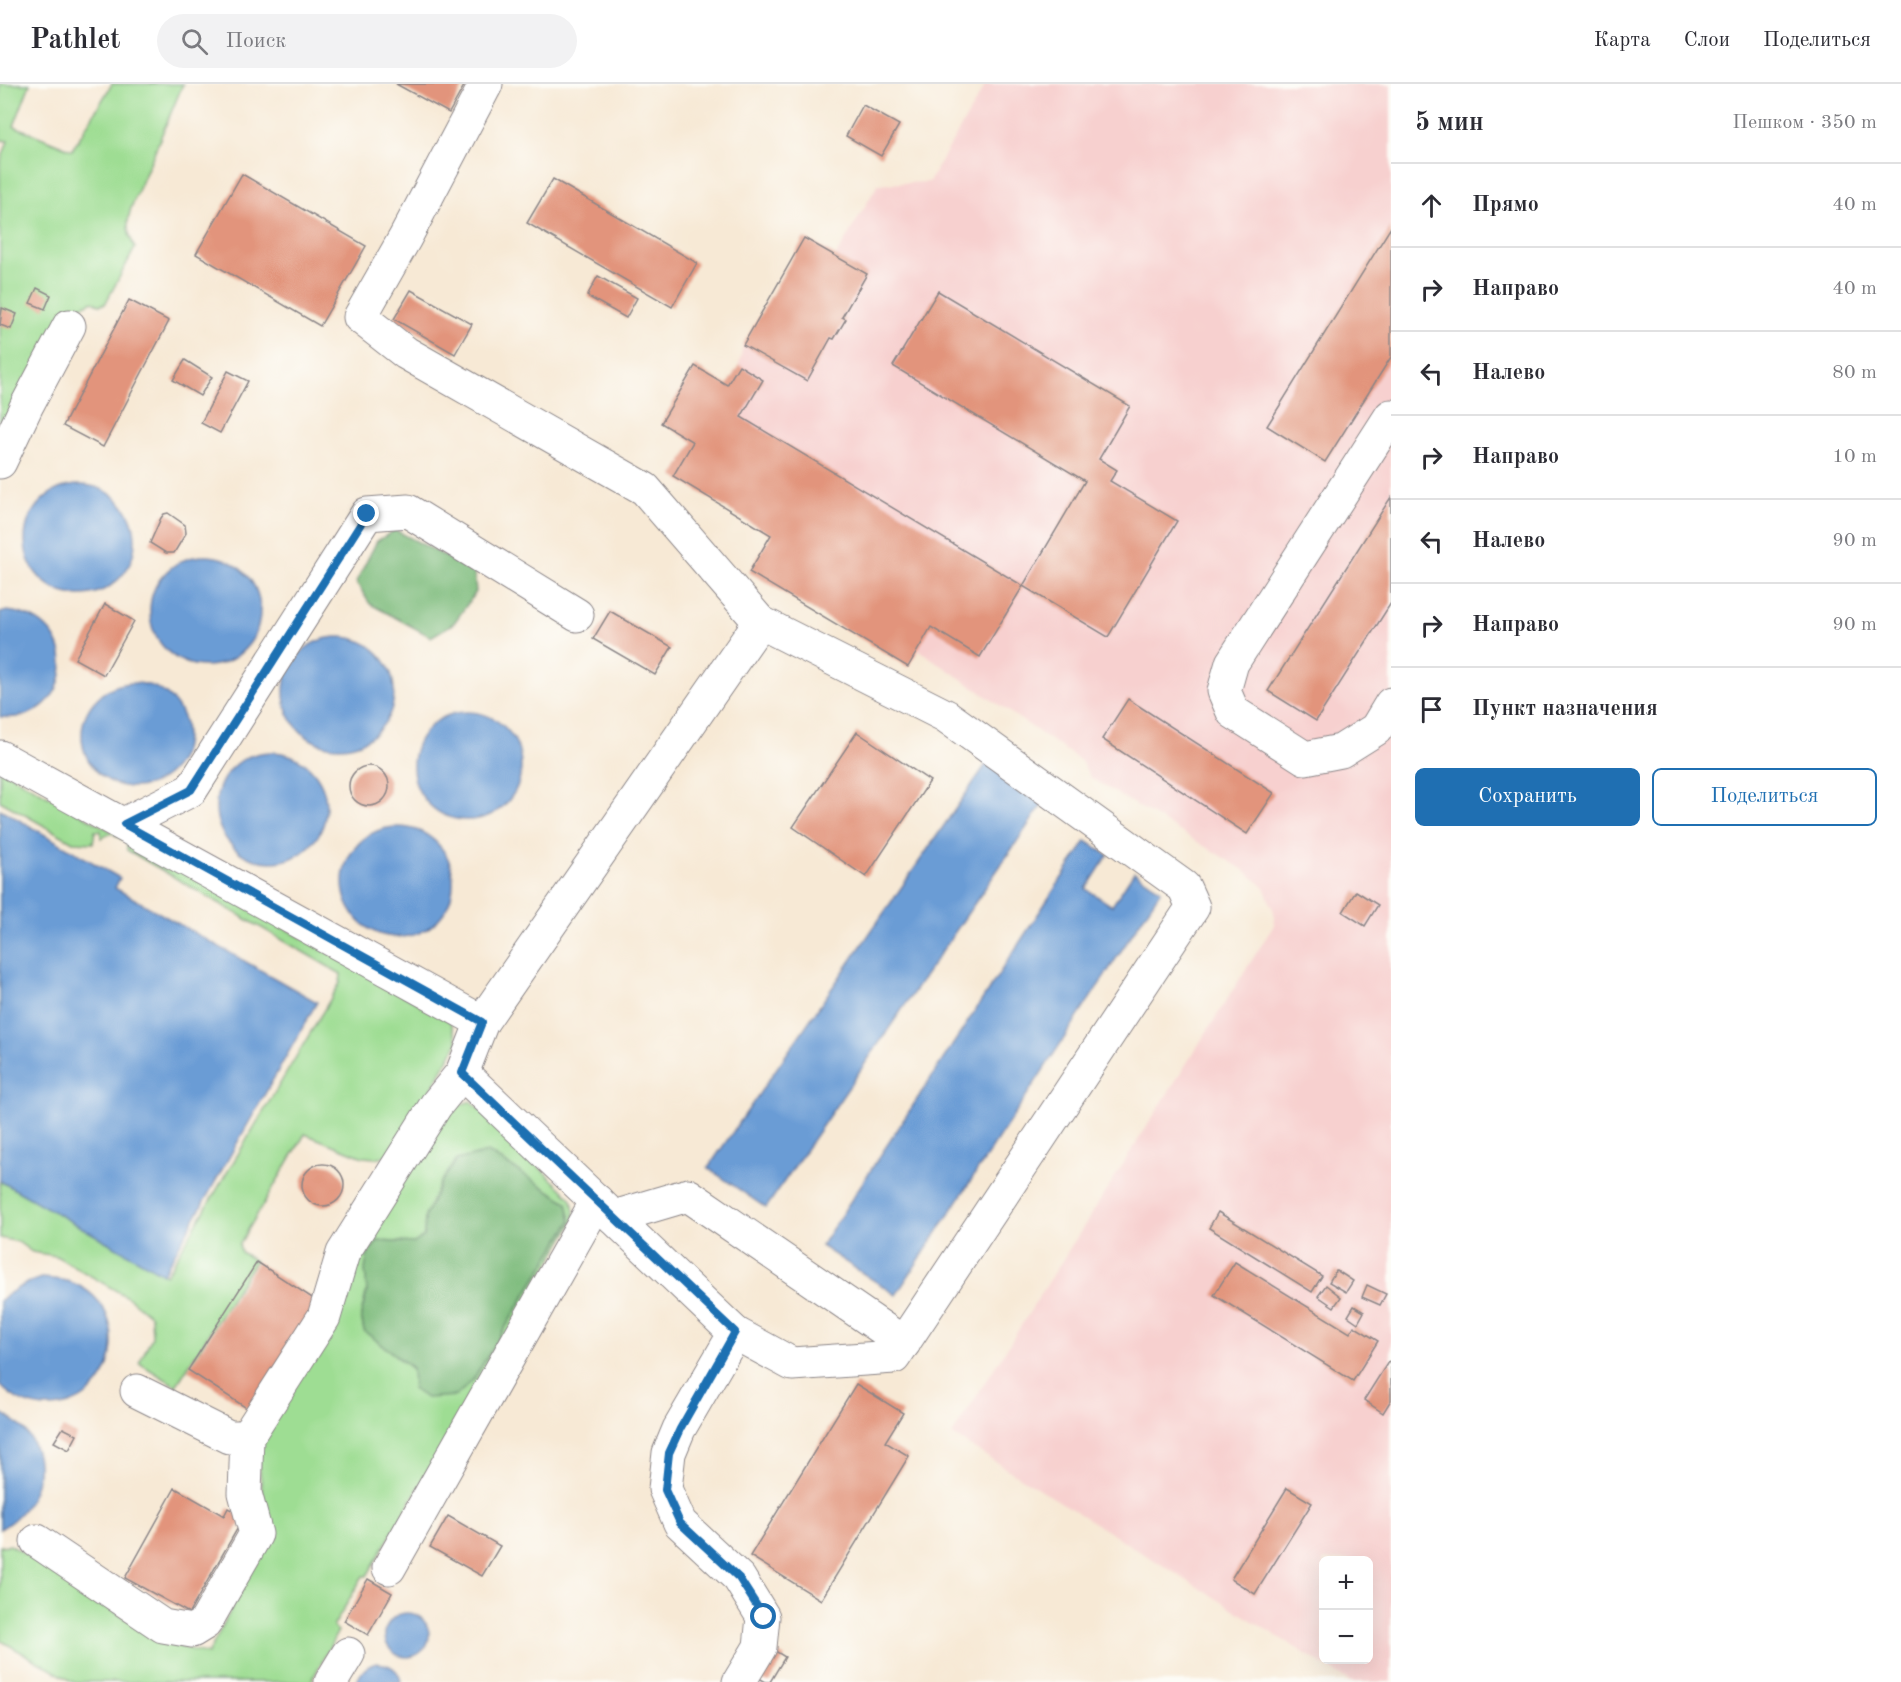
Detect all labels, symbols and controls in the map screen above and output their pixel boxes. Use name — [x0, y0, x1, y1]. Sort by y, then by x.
search box — [157, 14, 577, 68]
icon: search — [178, 25, 211, 58]
text: Pathlet — [30, 27, 121, 55]
text: Поиск — [226, 30, 286, 52]
text: Карта — [1594, 30, 1651, 51]
text: Слои — [1684, 30, 1730, 51]
text: Поделиться — [1763, 30, 1871, 51]
text: 5 мин — [1415, 110, 1484, 136]
text: Пешком · 350 m — [1732, 113, 1877, 133]
icon: ahead — [1415, 189, 1448, 222]
text: Прямо — [1472, 194, 1539, 216]
text: 40 m — [1832, 195, 1877, 215]
icon: right — [1415, 273, 1448, 306]
text: Направо — [1472, 278, 1559, 300]
text: 40 m — [1832, 279, 1877, 299]
icon: left — [1415, 357, 1448, 390]
text: Налево — [1472, 362, 1545, 384]
text: 80 m — [1832, 363, 1877, 383]
icon: right — [1415, 441, 1448, 474]
text: Направо — [1472, 446, 1559, 468]
text: 10 m — [1832, 447, 1877, 467]
route end — [353, 500, 379, 526]
icon: left — [1415, 525, 1448, 558]
text: Налево — [1472, 530, 1545, 552]
text: 90 m — [1832, 531, 1877, 551]
icon: right — [1415, 609, 1448, 642]
text: Направо — [1472, 614, 1559, 636]
text: 90 m — [1832, 615, 1877, 635]
icon: arrive — [1415, 693, 1448, 726]
text: Пункт назначения — [1472, 698, 1658, 720]
button: Сохранить — [1415, 768, 1640, 826]
button: Поделиться — [1652, 768, 1877, 826]
map controls — [1319, 1556, 1373, 1664]
button: + — [1319, 1556, 1373, 1610]
route start — [750, 1603, 776, 1629]
button: − — [1319, 1610, 1373, 1664]

